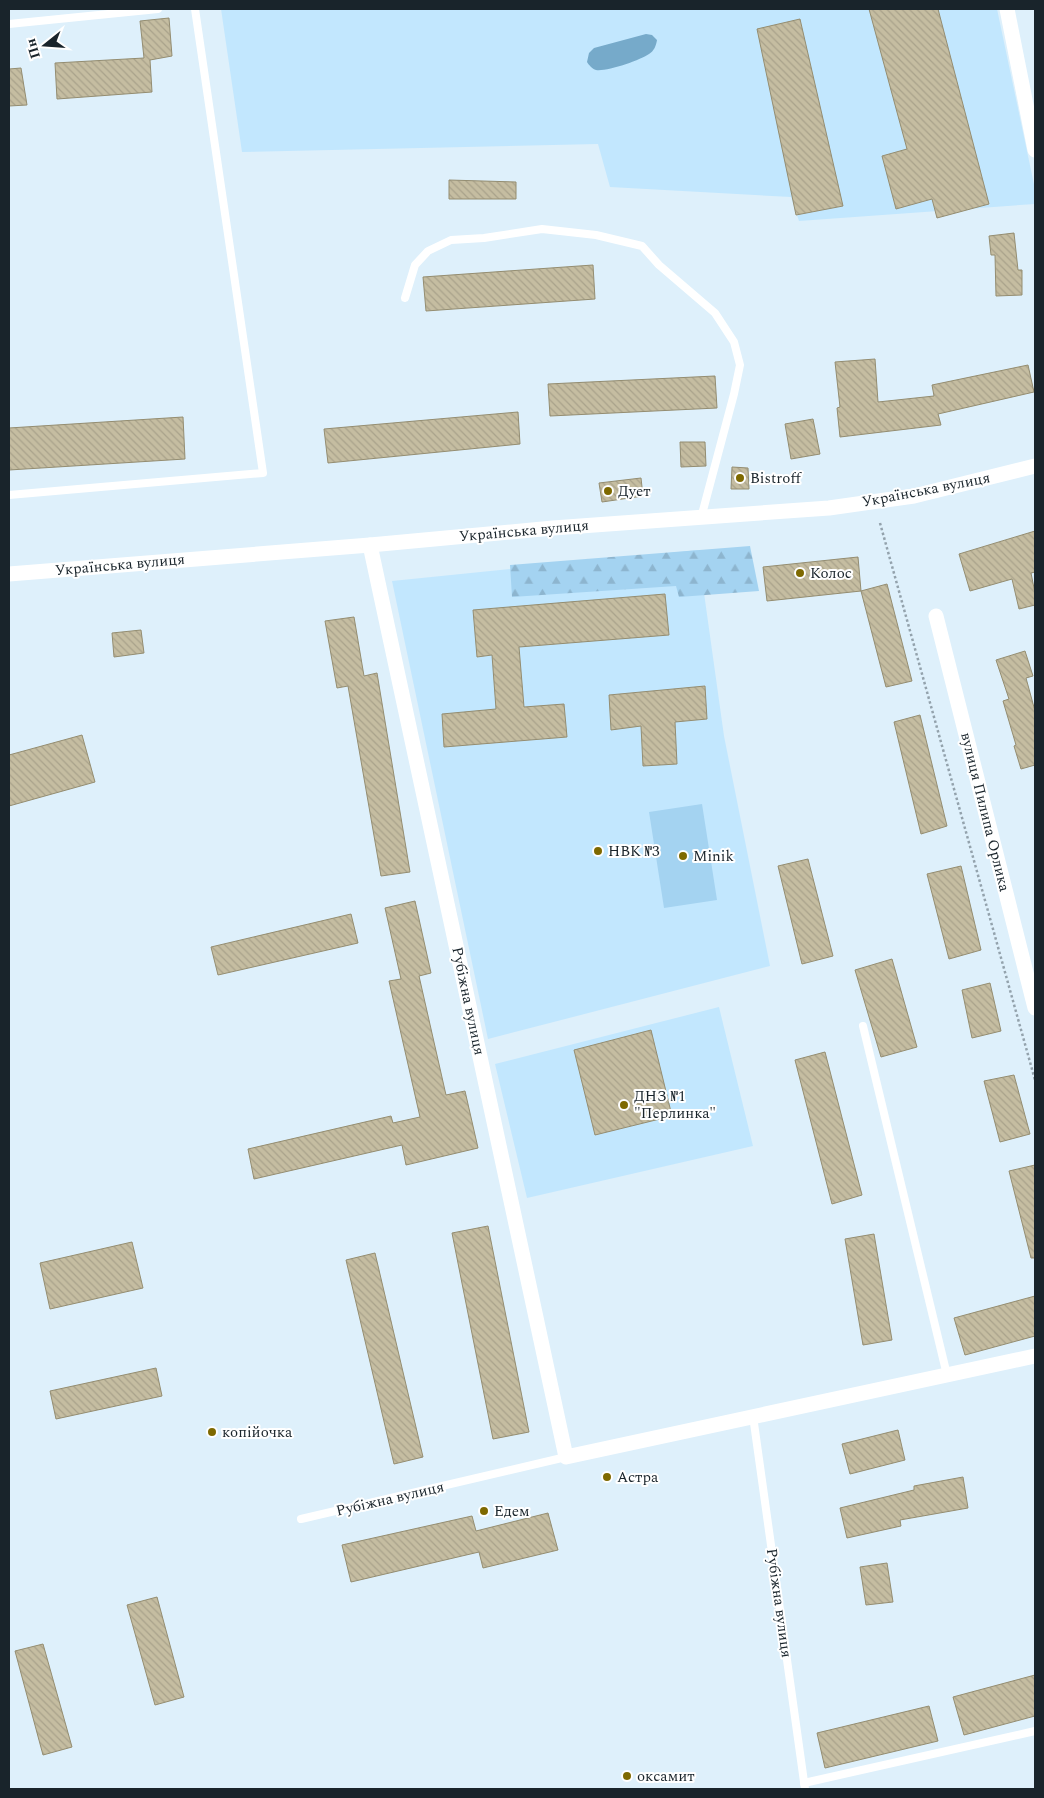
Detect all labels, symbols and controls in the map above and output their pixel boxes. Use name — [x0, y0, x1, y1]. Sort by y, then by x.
north arrow — [20, 20, 70, 70]
text: Пн — [20, 36, 46, 61]
street label: Українська вулиця — [860, 466, 992, 514]
place label: Bistroff — [750, 467, 802, 490]
marker: Bistroff — [734, 472, 746, 484]
place label: Дует — [618, 480, 651, 503]
marker: Дует — [602, 485, 614, 497]
street label: Українська вулиця — [458, 514, 590, 548]
street label: Українська вулиця — [54, 548, 186, 582]
place label: Колос — [810, 562, 852, 585]
marker: Колос — [794, 567, 806, 579]
street label: вулиця Пилипа Орлика — [954, 730, 1016, 895]
place label: НВК №3 — [608, 840, 660, 863]
marker: НВК №3 — [592, 845, 604, 857]
place label: Minik — [693, 845, 734, 868]
marker: Minik — [677, 850, 689, 862]
street label: Рубіжна вулиця — [445, 945, 491, 1057]
place label: ДНЗ №1 "Перлинка" — [634, 1085, 716, 1125]
marker: ДНЗ №1 "Перлинка" — [618, 1099, 630, 1111]
place label: копійочка — [222, 1421, 293, 1444]
marker: копійочка — [206, 1426, 218, 1438]
place label: Астра — [617, 1466, 659, 1489]
marker: Астра — [601, 1471, 613, 1483]
street label: Рубіжна вулиця — [334, 1475, 446, 1523]
place label: Едем — [494, 1500, 530, 1523]
marker: Едем — [478, 1505, 490, 1517]
street label: Рубіжна вулиця — [760, 1547, 798, 1659]
place label: оксамит — [637, 1765, 695, 1788]
marker: оксамит — [621, 1770, 633, 1782]

